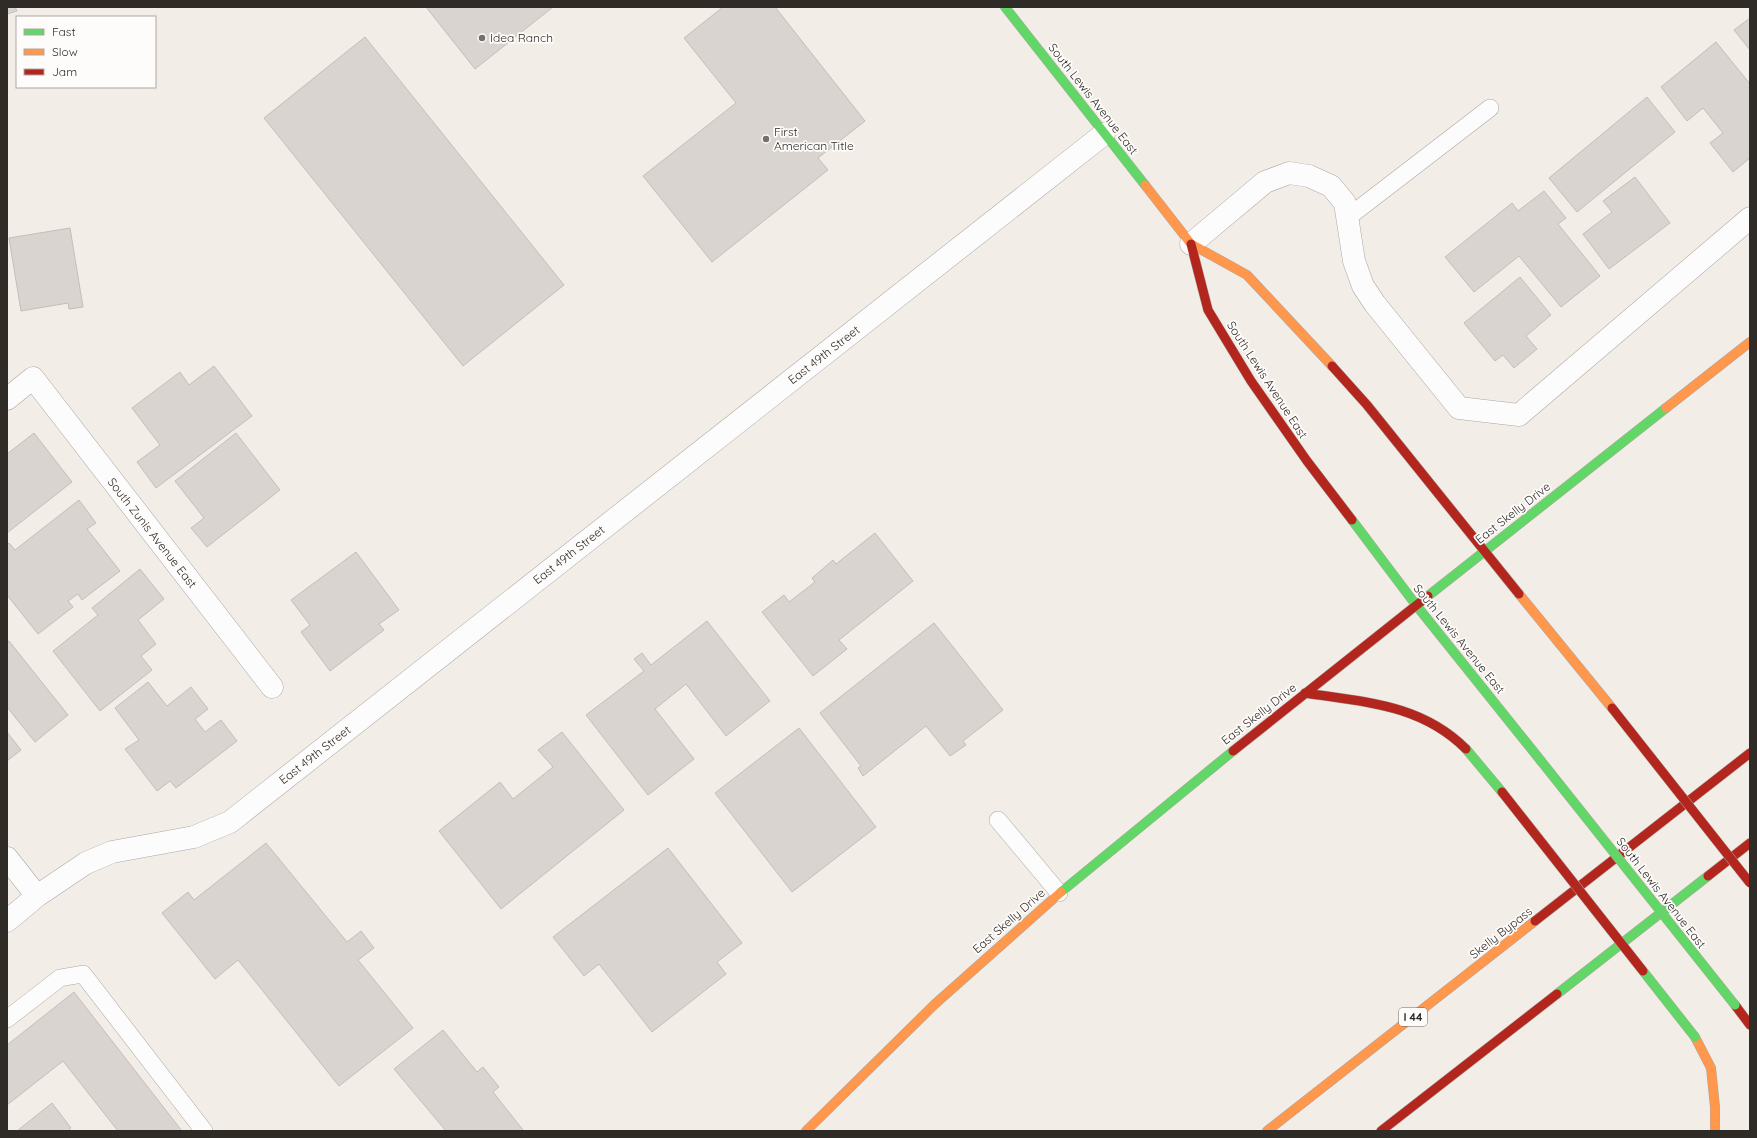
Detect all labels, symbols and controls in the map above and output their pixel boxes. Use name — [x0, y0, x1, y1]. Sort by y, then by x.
legend — [16, 16, 156, 88]
text: Fast — [52, 24, 76, 39]
place label: Idea Ranch — [490, 30, 553, 45]
marker: Idea Ranch — [477, 33, 487, 43]
street label: South Lewis Avenue East — [1045, 40, 1141, 157]
text: Slow — [52, 44, 78, 59]
text: Jam — [52, 64, 77, 79]
place label: First American Title — [774, 124, 854, 153]
marker: First American Title — [761, 134, 771, 144]
street label: South Lewis Avenue East — [1224, 318, 1311, 441]
street label: East 49th Street — [785, 322, 863, 387]
street label: South Zunis Avenue East — [105, 474, 200, 591]
street label: East Skelly Drive — [1472, 479, 1553, 547]
street label: East 49th Street — [530, 522, 608, 587]
street label: South Lewis Avenue East — [1411, 581, 1508, 697]
street label: East Skelly Drive — [1218, 680, 1299, 748]
street label: East 49th Street — [276, 722, 354, 787]
street label: South Lewis Avenue East — [1613, 834, 1709, 951]
street label: East Skelly Drive — [969, 885, 1048, 956]
street label: Skelly Bypass — [1466, 903, 1535, 962]
road number: I 44 — [1399, 1008, 1427, 1026]

